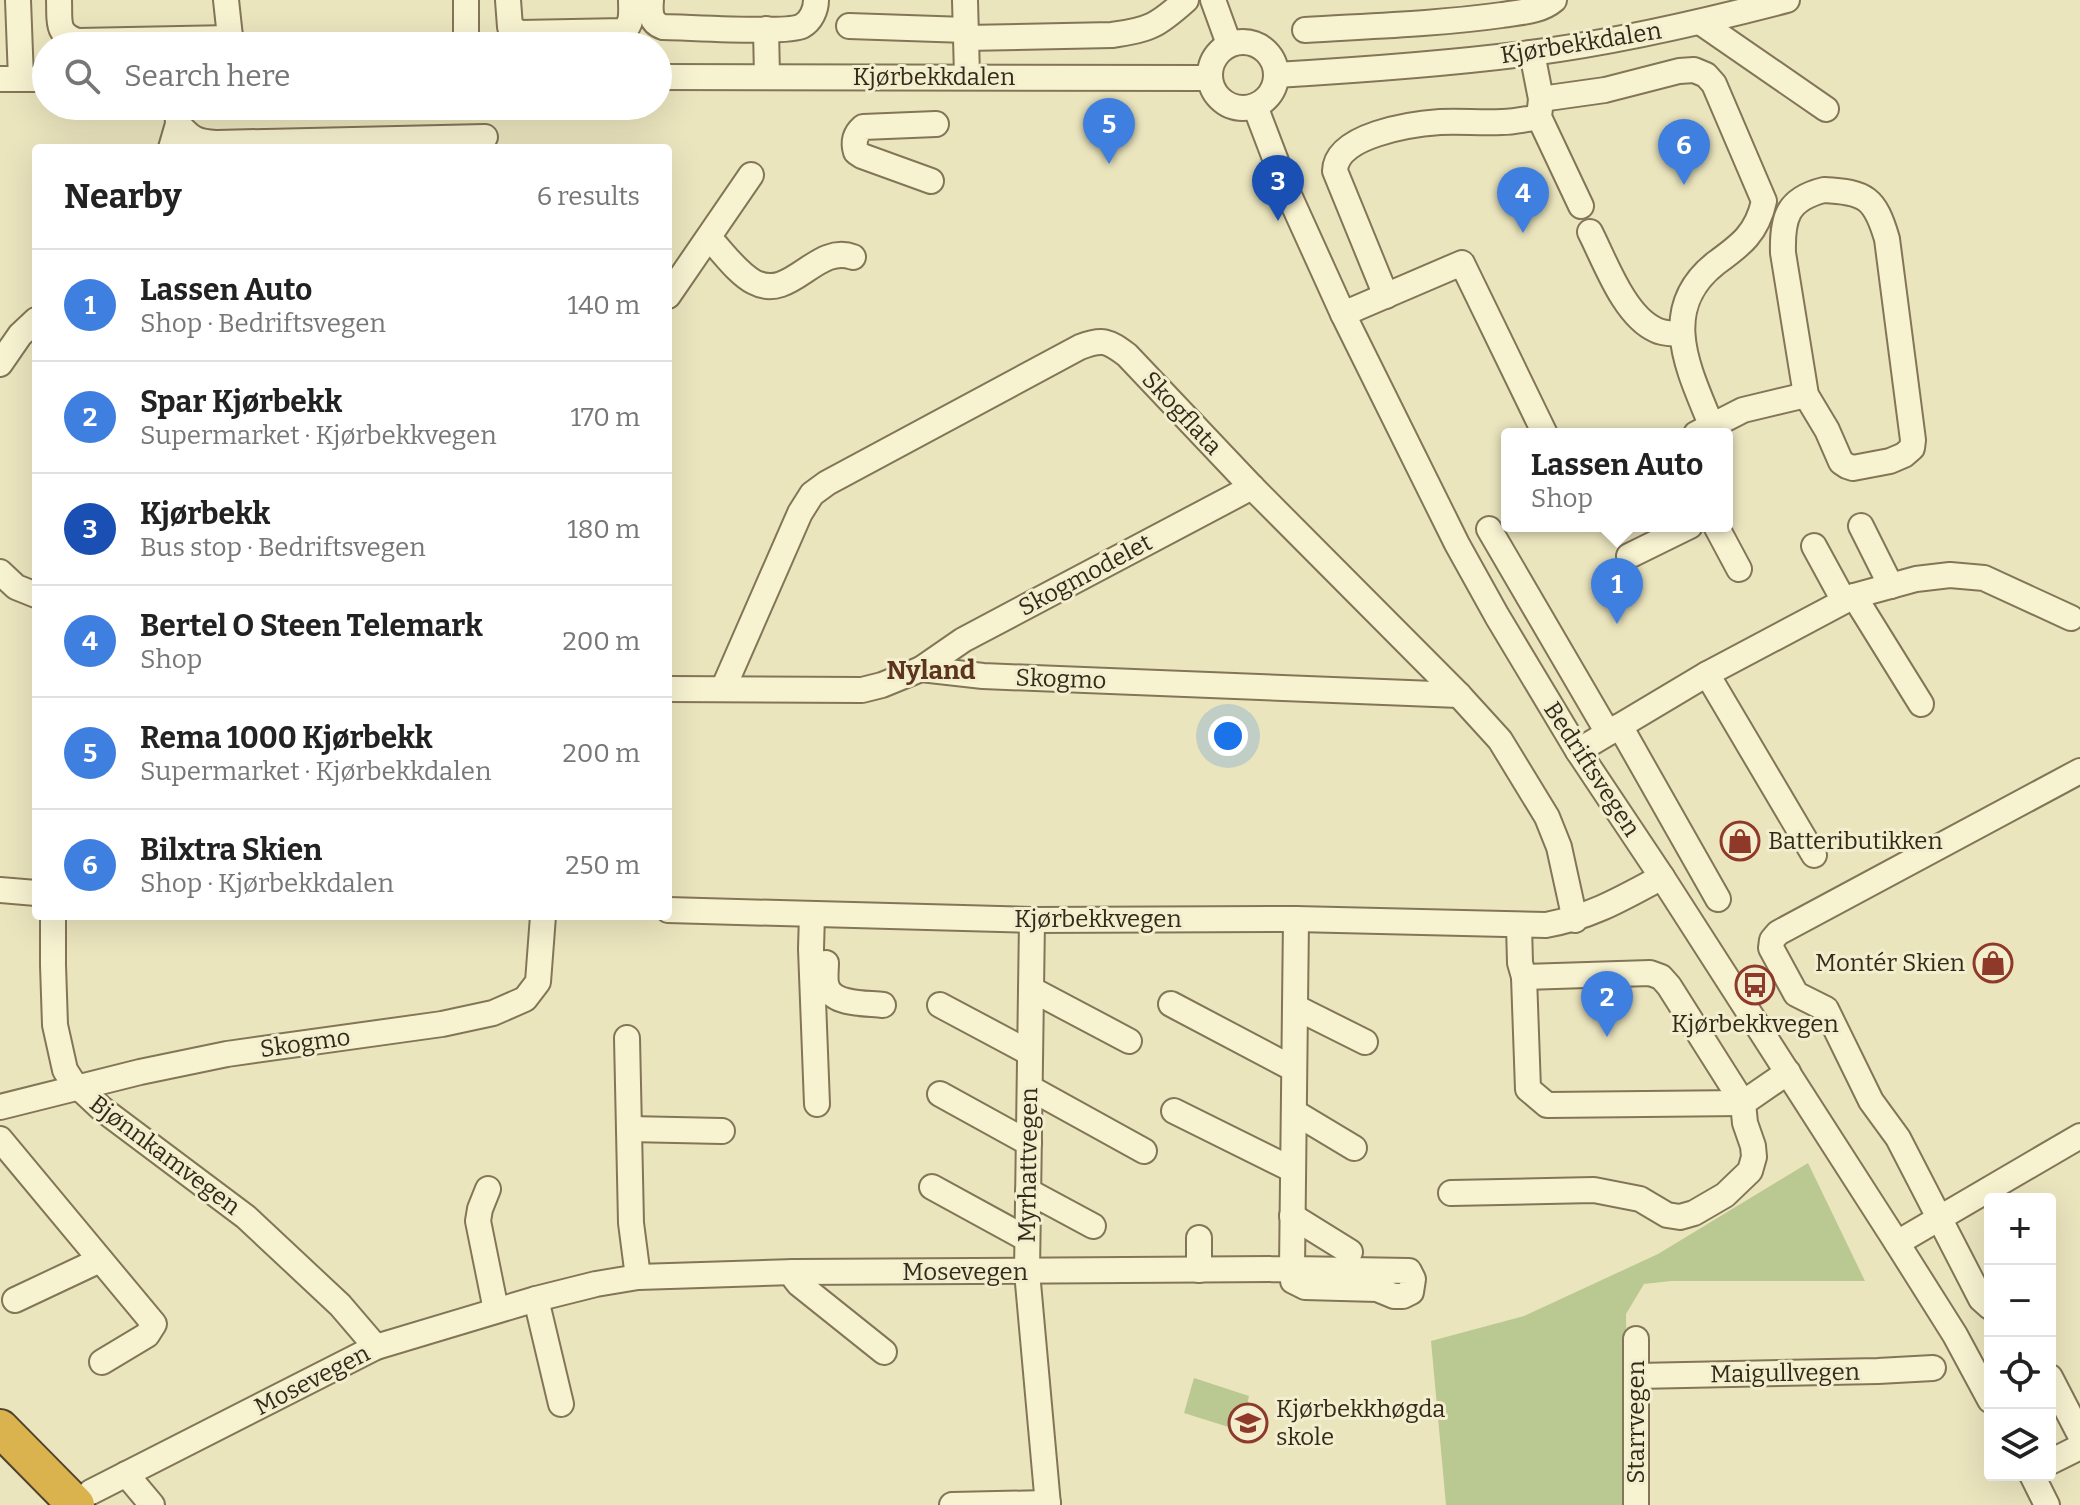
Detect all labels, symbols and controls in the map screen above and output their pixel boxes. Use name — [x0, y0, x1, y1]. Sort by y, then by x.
street label: Kjørbekkdalen — [1499, 16, 1663, 70]
search box — [32, 32, 672, 120]
icon: search — [60, 54, 104, 98]
text: Search here — [124, 58, 291, 94]
street label: Kjørbekkdalen — [853, 63, 1015, 91]
pin: 5 — [1083, 98, 1135, 164]
pin: 6 — [1658, 119, 1710, 185]
pin: 3 — [1252, 155, 1304, 221]
pin: 4 — [1497, 167, 1549, 233]
text: Nearby — [64, 176, 182, 217]
text: 6 results — [537, 181, 640, 212]
text: Lassen Auto — [140, 272, 312, 308]
text: 1 — [84, 290, 96, 321]
text: 140 m — [568, 290, 640, 321]
text: Shop · Bedriftsvegen — [140, 308, 386, 339]
street label: Skogflata — [1136, 365, 1228, 461]
text: Spar Kjørbekk — [140, 384, 342, 420]
text: 2 — [83, 402, 97, 433]
text: 170 m — [570, 402, 640, 433]
text: Supermarket · Kjørbekkvegen — [140, 420, 497, 451]
popup — [1501, 428, 1733, 532]
text: Lassen Auto — [1531, 447, 1703, 483]
text: Shop — [1531, 483, 1593, 514]
text: Kjørbekk — [140, 496, 270, 532]
text: 3 — [83, 514, 97, 545]
text: 180 m — [567, 514, 640, 545]
street label: Skogmodelet — [1014, 528, 1157, 622]
text: Bus stop · Bedriftsvegen — [140, 532, 426, 563]
pin: 1 — [1591, 558, 1643, 624]
text: Bertel O Steen Telemark — [140, 608, 483, 644]
text: 4 — [82, 626, 98, 657]
text: 200 m — [563, 626, 640, 657]
text: Shop — [140, 644, 202, 675]
district label: Nyland — [887, 655, 976, 686]
street label: Skogmo — [1015, 663, 1107, 695]
street label: Bedriftsvegen — [1538, 696, 1646, 842]
your location — [1208, 716, 1248, 756]
text: Rema 1000 Kjørbekk — [140, 720, 433, 756]
text: 5 — [83, 738, 97, 769]
text: 200 m — [563, 738, 640, 769]
text: Supermarket · Kjørbekkdalen — [140, 756, 491, 787]
shop icon: Batteributikken — [1719, 820, 1761, 862]
place label: Batteributikken — [1768, 827, 1943, 855]
text: Bilxtra Skien — [140, 832, 322, 868]
text: 6 — [82, 850, 98, 881]
text: 250 m — [565, 850, 640, 881]
text: Shop · Kjørbekkdalen — [140, 868, 394, 899]
street label: Kjørbekkvegen — [1014, 905, 1182, 933]
shop icon: Montér Skien — [1972, 942, 2014, 984]
place label: Montér Skien — [1815, 949, 1965, 977]
bus stop icon: Kjørbekkvegen — [1734, 964, 1776, 1006]
pin: 2 — [1581, 971, 1633, 1037]
place label: Kjørbekkvegen — [1671, 1010, 1839, 1038]
street label: Skogmo — [258, 1023, 352, 1063]
street label: Myrhattvegen — [1013, 1087, 1043, 1243]
street label: Bjønnkamvegen — [84, 1089, 246, 1221]
map controls — [1984, 1193, 2056, 1481]
button: + — [1984, 1193, 2056, 1265]
street label: Mosevegen — [902, 1258, 1028, 1286]
button: − — [1984, 1265, 2056, 1337]
button: locate — [1984, 1337, 2056, 1409]
street label: Mosevegen — [250, 1339, 374, 1421]
street label: Maigullvegen — [1710, 1358, 1860, 1388]
street label: Starrvegen — [1622, 1360, 1650, 1484]
place label: Kjørbekkhøgda skole — [1276, 1395, 1445, 1451]
school or university icon: Kjørbekkhøgda skole — [1227, 1402, 1269, 1444]
button: layers — [1984, 1409, 2056, 1481]

